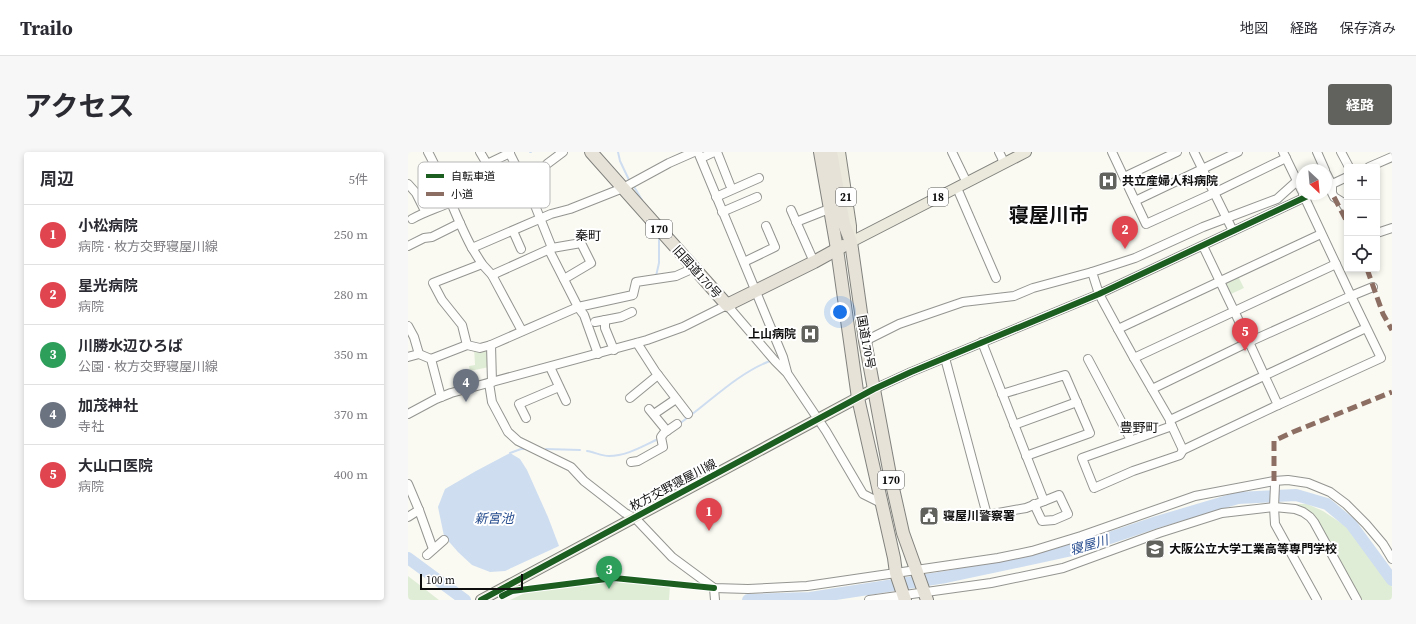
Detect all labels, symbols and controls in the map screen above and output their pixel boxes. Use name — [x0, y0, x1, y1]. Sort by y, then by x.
text: Trailo — [20, 15, 73, 41]
text: 地図 — [1240, 18, 1268, 38]
text: 経路 — [1290, 18, 1318, 38]
text: 保存済み — [1340, 18, 1396, 38]
button: 経路 — [1328, 84, 1392, 125]
text: アクセス — [24, 87, 135, 125]
legend — [418, 162, 550, 208]
north arrow — [1296, 164, 1332, 200]
map controls — [1344, 164, 1380, 272]
button: + — [1344, 164, 1380, 200]
text: 周辺 — [40, 167, 74, 191]
text: 自転車道 — [451, 169, 495, 184]
hospital icon: 共立産婦人科病院 — [1097, 170, 1119, 192]
text: 5件 — [348, 171, 368, 188]
place label: 共立産婦人科病院 — [1122, 173, 1218, 189]
text: 小道 — [451, 187, 473, 202]
road number: 21 — [836, 188, 856, 206]
road number: 18 — [928, 188, 948, 206]
button: − — [1344, 200, 1380, 236]
district label: 寝屋川市 — [1009, 201, 1089, 229]
text: 小松病院 — [78, 215, 138, 236]
pin: 2 — [1112, 216, 1138, 249]
road number: 170 — [646, 220, 672, 238]
text: 1 — [49, 226, 57, 243]
text: 250 m — [334, 226, 368, 243]
district label: 秦町 — [575, 227, 601, 244]
button: locate — [1344, 236, 1380, 272]
text: 病院 · 枚方交野寝屋川線 — [78, 238, 218, 255]
street label: 旧国道170号 — [669, 242, 725, 302]
text: 星光病院 — [78, 275, 138, 296]
text: 2 — [49, 286, 57, 303]
text: 280 m — [334, 286, 368, 303]
text: 病院 — [78, 298, 104, 315]
your location — [830, 302, 850, 322]
street label: 国道170号 — [853, 314, 879, 370]
pin: 5 — [1232, 318, 1258, 351]
hospital icon: 上山病院 — [799, 323, 821, 345]
place label: 上山病院 — [748, 326, 796, 342]
text: 川勝水辺ひろば — [78, 335, 183, 356]
text: 3 — [49, 346, 57, 363]
text: 350 m — [334, 346, 368, 363]
text: 公園 · 枚方交野寝屋川線 — [78, 358, 218, 375]
pin: 4 — [453, 369, 479, 402]
text: 加茂神社 — [78, 395, 138, 416]
text: 4 — [49, 406, 57, 423]
text: 370 m — [334, 406, 368, 423]
text: 寺社 — [78, 418, 104, 435]
district label: 豊野町 — [1119, 419, 1159, 436]
text: 大山口医院 — [78, 455, 153, 476]
street label: 枚方交野寝屋川線 — [627, 455, 719, 515]
text: 5 — [49, 466, 57, 483]
text: 400 m — [334, 466, 368, 483]
road number: 170 — [878, 471, 904, 489]
text: 病院 — [78, 478, 104, 495]
pin: 1 — [696, 498, 722, 531]
public building icon: 寝屋川警察署 — [918, 505, 940, 527]
place label: 寝屋川警察署 — [943, 508, 1015, 524]
water label: 新宮池 — [474, 510, 515, 527]
water label: 寝屋川 — [1068, 531, 1112, 559]
school or university icon: 大阪公立大学工業高等専門学校 — [1144, 538, 1166, 560]
place label: 大阪公立大学工業高等専門学校 — [1169, 541, 1337, 557]
pin: 3 — [596, 556, 622, 589]
scale bar — [420, 572, 523, 591]
text: 100 m — [426, 573, 455, 588]

